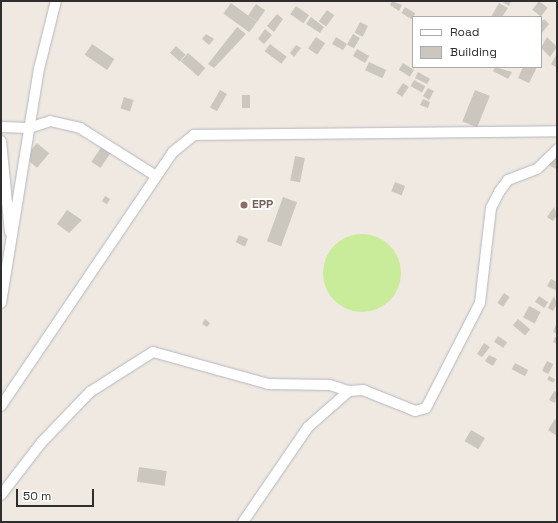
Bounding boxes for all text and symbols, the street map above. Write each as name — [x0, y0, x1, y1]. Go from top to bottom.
legend — [412, 16, 542, 68]
text: Road — [450, 24, 479, 40]
text: Building — [450, 44, 497, 60]
place label: EPP — [252, 198, 273, 212]
marker: EPP — [239, 200, 249, 210]
scale bar — [18, 481, 96, 507]
text: 50 m — [23, 488, 51, 504]

